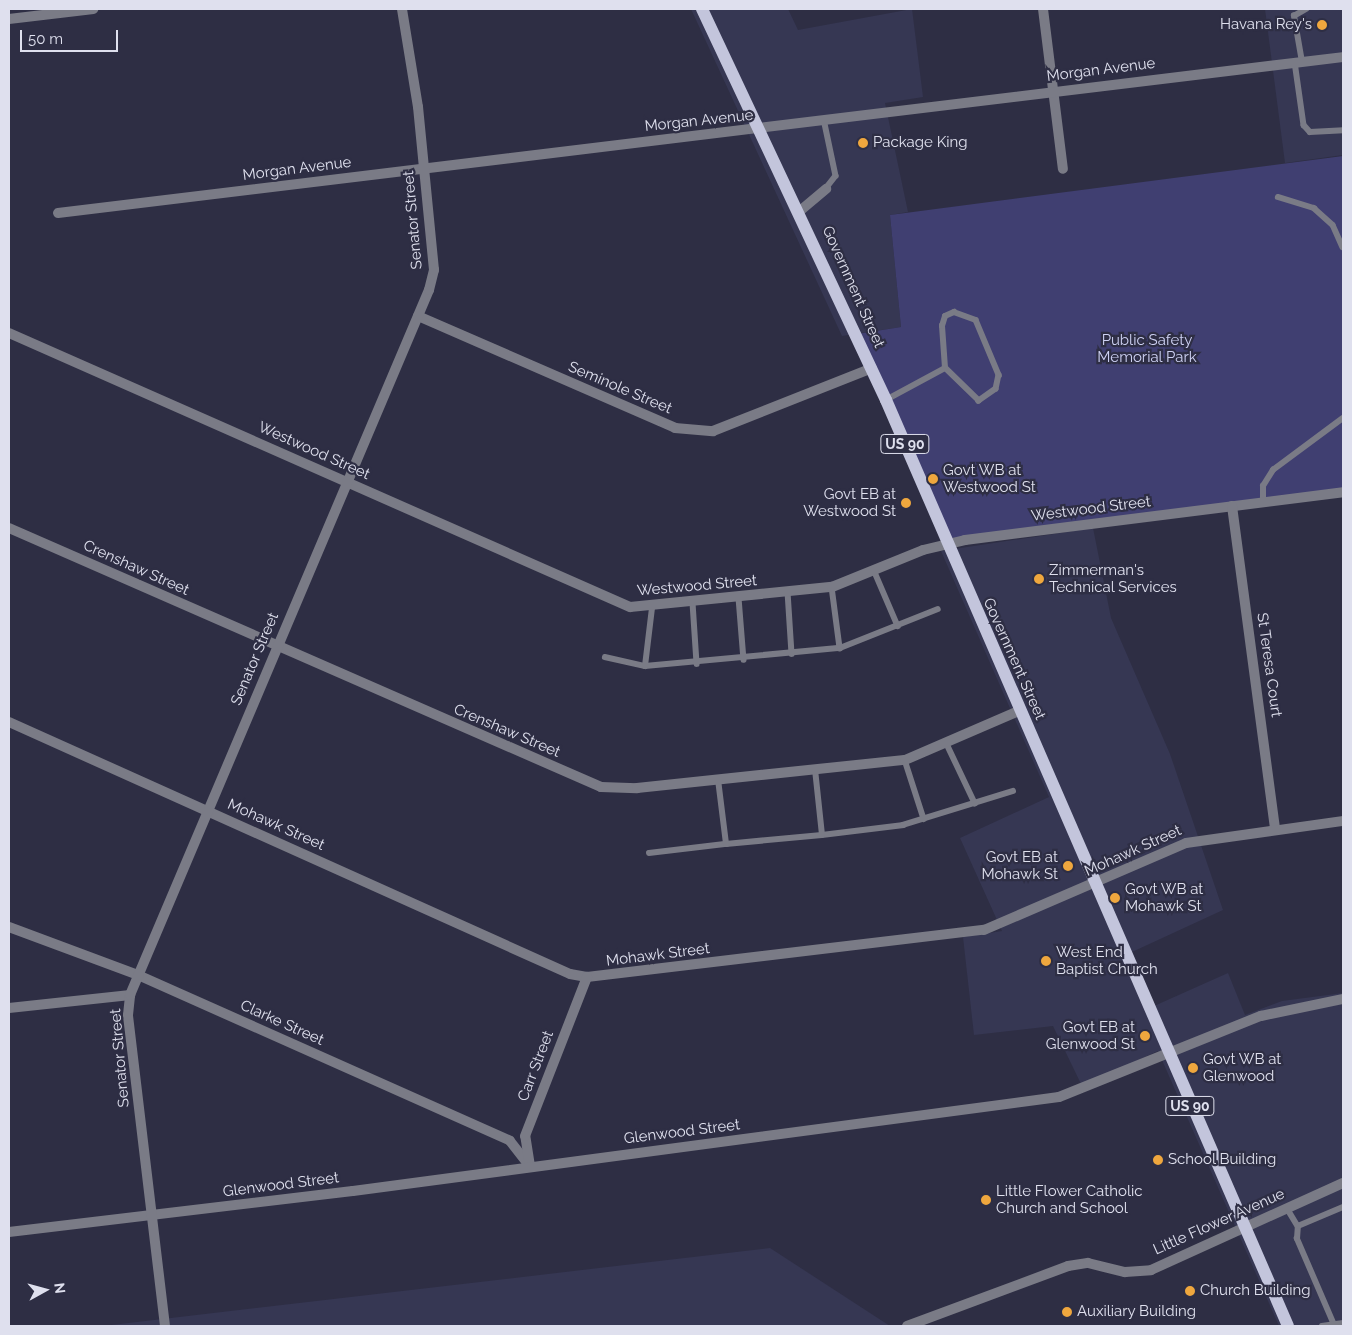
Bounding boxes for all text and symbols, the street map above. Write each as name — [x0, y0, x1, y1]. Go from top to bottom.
place label: Havana Rey's — [1220, 16, 1312, 34]
marker: Havana Rey's — [1316, 19, 1328, 31]
scale bar — [22, 20, 120, 52]
text: 50 m — [28, 30, 63, 48]
street label: Morgan Avenue — [1045, 54, 1157, 86]
street label: Morgan Avenue — [644, 106, 754, 136]
place label: Package King — [873, 134, 968, 152]
marker: Package King — [857, 137, 869, 149]
street label: Morgan Avenue — [241, 153, 353, 185]
street label: Senator Street — [400, 170, 426, 270]
street label: Government Street — [818, 223, 888, 351]
park label: Public Safety Memorial Park — [1097, 331, 1197, 366]
street label: Seminole Street — [565, 358, 675, 418]
street label: Westwood Street — [255, 418, 373, 484]
road number: US 90 — [880, 432, 930, 456]
place label: Govt WB at Westwood St — [943, 461, 1036, 496]
marker: Govt WB at Westwood St — [927, 473, 939, 485]
place label: Govt EB at Westwood St — [803, 485, 896, 520]
street label: Westwood Street — [1030, 493, 1152, 525]
marker: Govt EB at Westwood St — [900, 497, 912, 509]
street label: Crenshaw Street — [80, 537, 192, 599]
place label: Zimmerman's Technical Services — [1049, 561, 1177, 596]
street label: Westwood Street — [636, 572, 758, 600]
marker: Zimmerman's Technical Services — [1033, 573, 1045, 585]
street label: Government Street — [979, 595, 1049, 723]
street label: Senator Street — [227, 610, 283, 708]
street label: St Teresa Court — [1253, 611, 1285, 719]
street label: Crenshaw Street — [451, 700, 563, 762]
street label: Mohawk Street — [225, 796, 327, 854]
street label: Mohawk Street — [1082, 822, 1184, 880]
place label: Govt EB at Mohawk St — [981, 848, 1058, 883]
marker: Govt EB at Mohawk St — [1062, 860, 1074, 872]
place label: Govt WB at Mohawk St — [1125, 880, 1204, 915]
marker: Govt WB at Mohawk St — [1109, 892, 1121, 904]
street label: Mohawk Street — [605, 940, 711, 970]
place label: West End Baptist Church — [1056, 943, 1158, 978]
marker: West End Baptist Church — [1040, 955, 1052, 967]
street label: Clarke Street — [237, 997, 327, 1049]
street label: Senator Street — [107, 1008, 133, 1108]
place label: Govt EB at Glenwood St — [1046, 1018, 1135, 1053]
street label: Carr Street — [514, 1028, 558, 1104]
marker: Govt EB at Glenwood St — [1139, 1030, 1151, 1042]
place label: Govt WB at Glenwood — [1203, 1050, 1282, 1085]
marker: Govt WB at Glenwood — [1187, 1062, 1199, 1074]
road number: US 90 — [1165, 1094, 1215, 1118]
street label: Glenwood Street — [623, 1116, 741, 1148]
place label: School Building — [1168, 1151, 1277, 1169]
marker: School Building — [1152, 1154, 1164, 1166]
street label: Glenwood Street — [222, 1169, 340, 1201]
place label: Little Flower Catholic Church and School — [996, 1182, 1143, 1217]
street label: Little Flower Avenue — [1150, 1185, 1288, 1259]
marker: Little Flower Catholic Church and School — [980, 1194, 992, 1206]
north arrow — [20, 1265, 70, 1315]
text: N — [51, 1282, 68, 1294]
place label: Church Building — [1200, 1282, 1311, 1300]
marker: Church Building — [1184, 1285, 1196, 1297]
place label: Auxiliary Building — [1077, 1303, 1196, 1321]
marker: Auxiliary Building — [1061, 1306, 1073, 1318]

